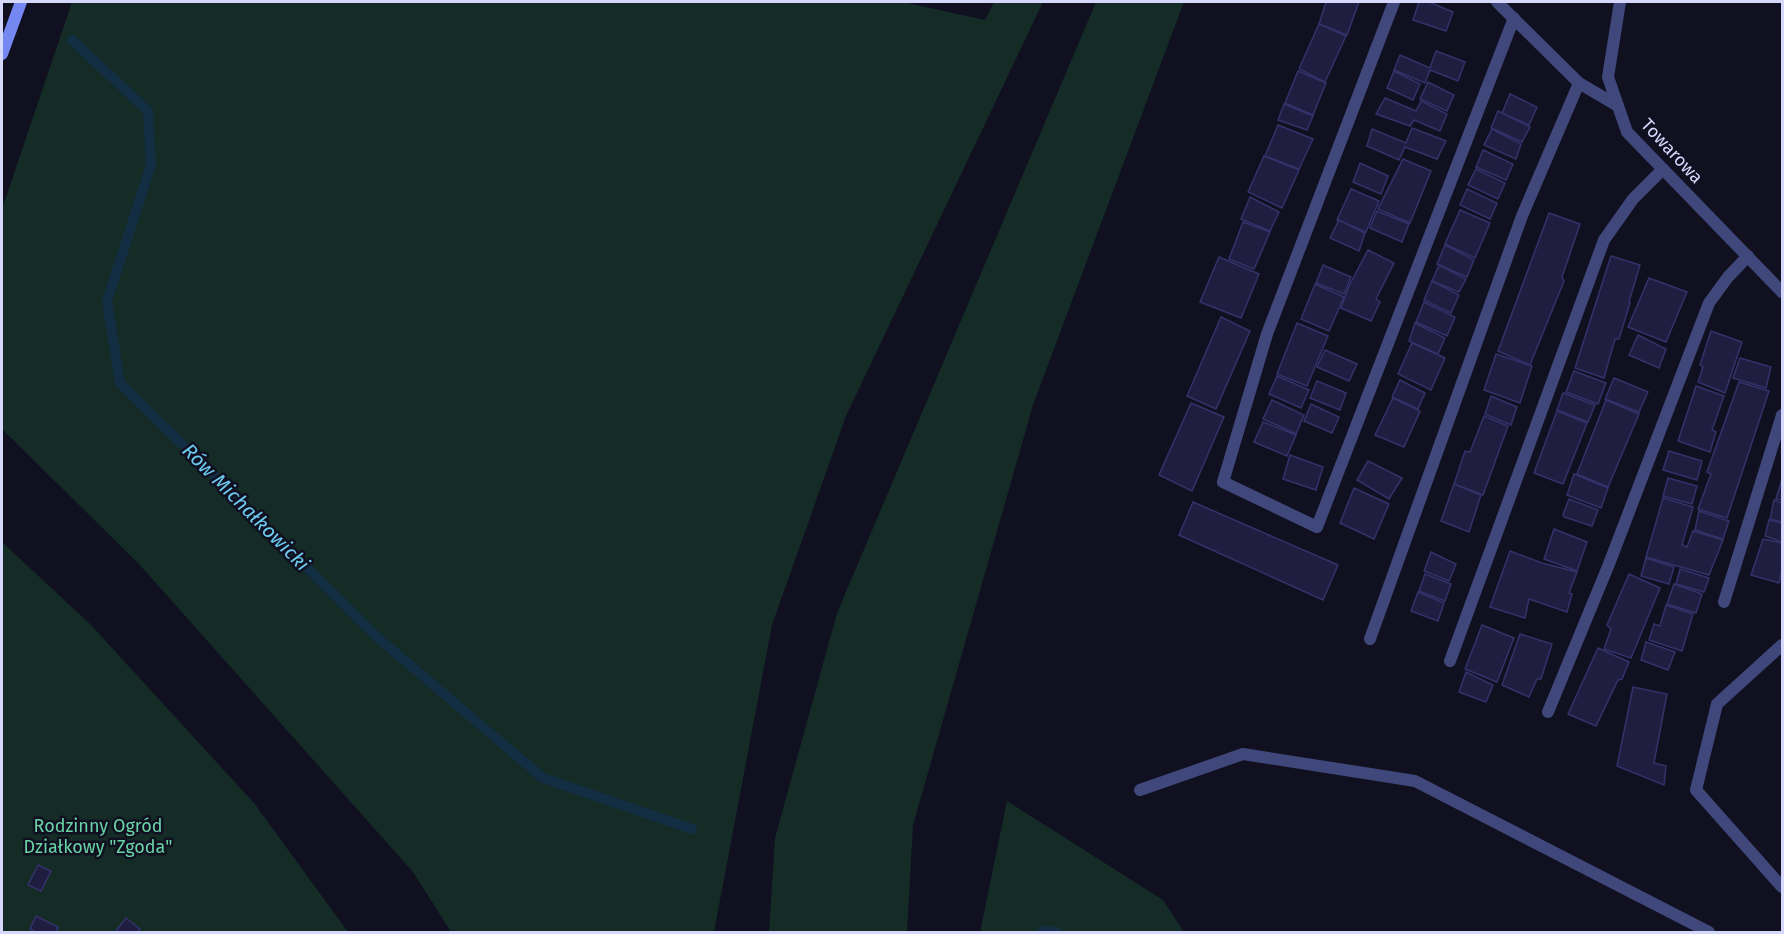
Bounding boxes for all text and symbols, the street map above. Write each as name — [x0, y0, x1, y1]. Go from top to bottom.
street label: Towarowa — [1636, 114, 1708, 188]
water label: Rów Michałkowicki — [177, 438, 315, 576]
park label: Rodzinny Ogród Działkowy "Zgoda" — [24, 815, 172, 858]

